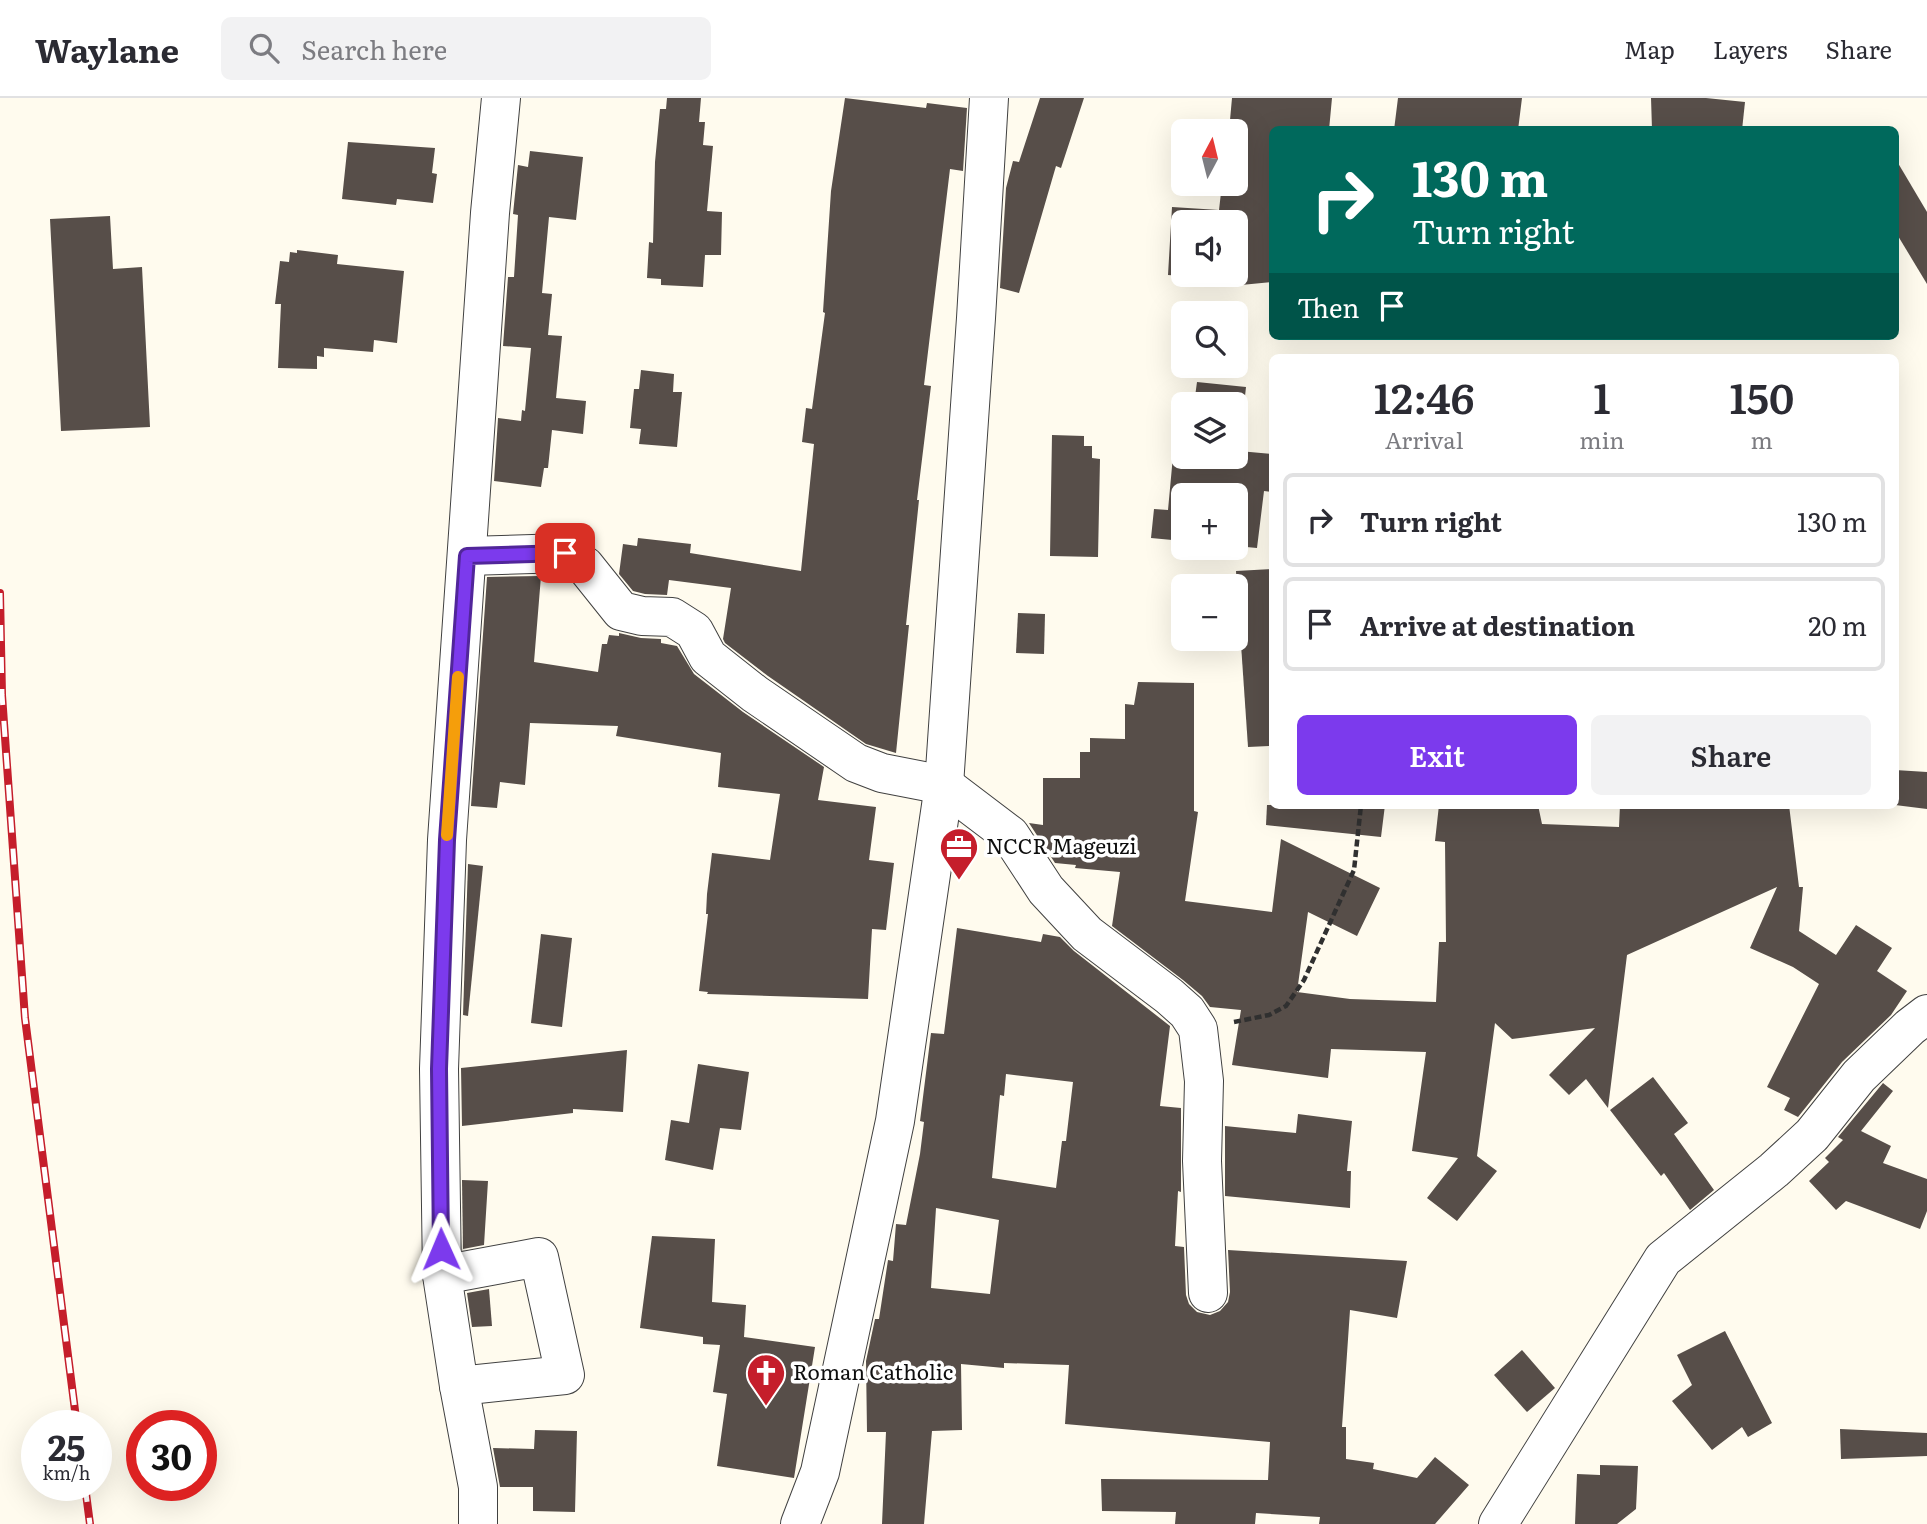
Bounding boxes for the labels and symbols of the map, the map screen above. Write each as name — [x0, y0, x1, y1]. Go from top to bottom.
north arrow — [1171, 119, 1248, 196]
pin — [535, 523, 595, 583]
office icon: NCCR Mageuzi — [938, 826, 980, 881]
place label: NCCR Mageuzi — [986, 829, 1136, 860]
position arrow — [404, 1212, 478, 1286]
church icon: Roman Catholic — [745, 1352, 787, 1407]
place label: Roman Catholic — [793, 1355, 953, 1386]
speed limit sign: 30 — [126, 1410, 217, 1501]

